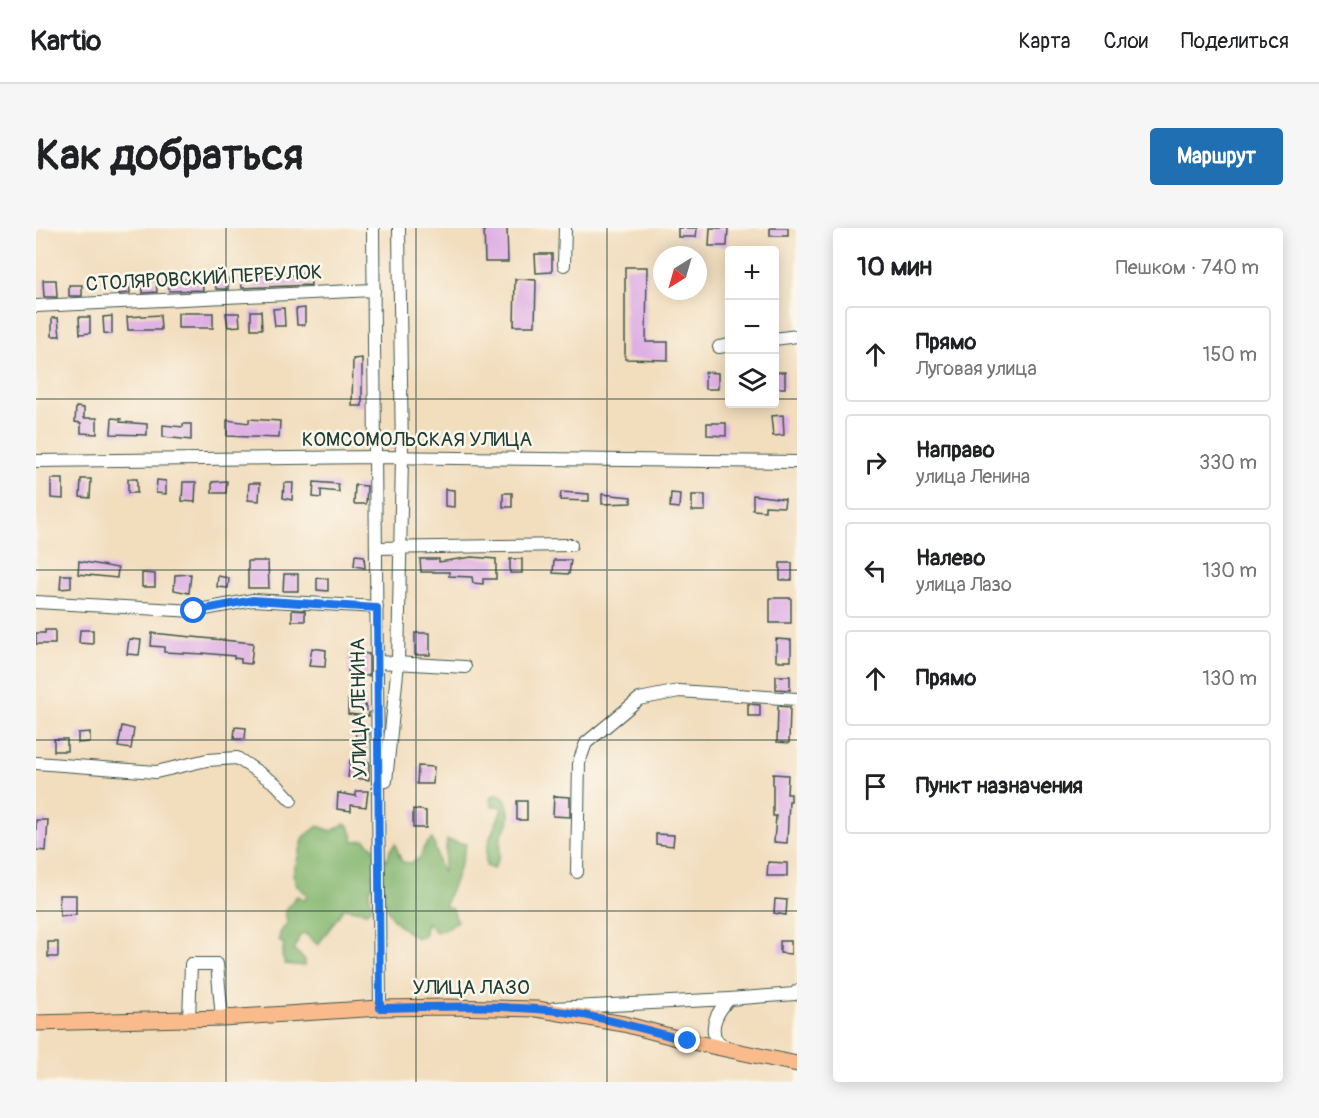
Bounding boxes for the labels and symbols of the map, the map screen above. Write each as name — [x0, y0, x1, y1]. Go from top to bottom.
north arrow — [653, 246, 707, 300]
street label: СТОЛЯРОВСКИЙ ПЕРЕУЛОК — [85, 259, 323, 297]
street label: КОМСОМОЛЬСКАЯ УЛИЦА — [302, 427, 532, 452]
route start — [180, 597, 206, 623]
street label: УЛИЦА ЛЕНИНА — [345, 638, 373, 778]
street label: УЛИЦА ЛАЗО — [412, 975, 530, 1000]
route end — [674, 1027, 700, 1053]

